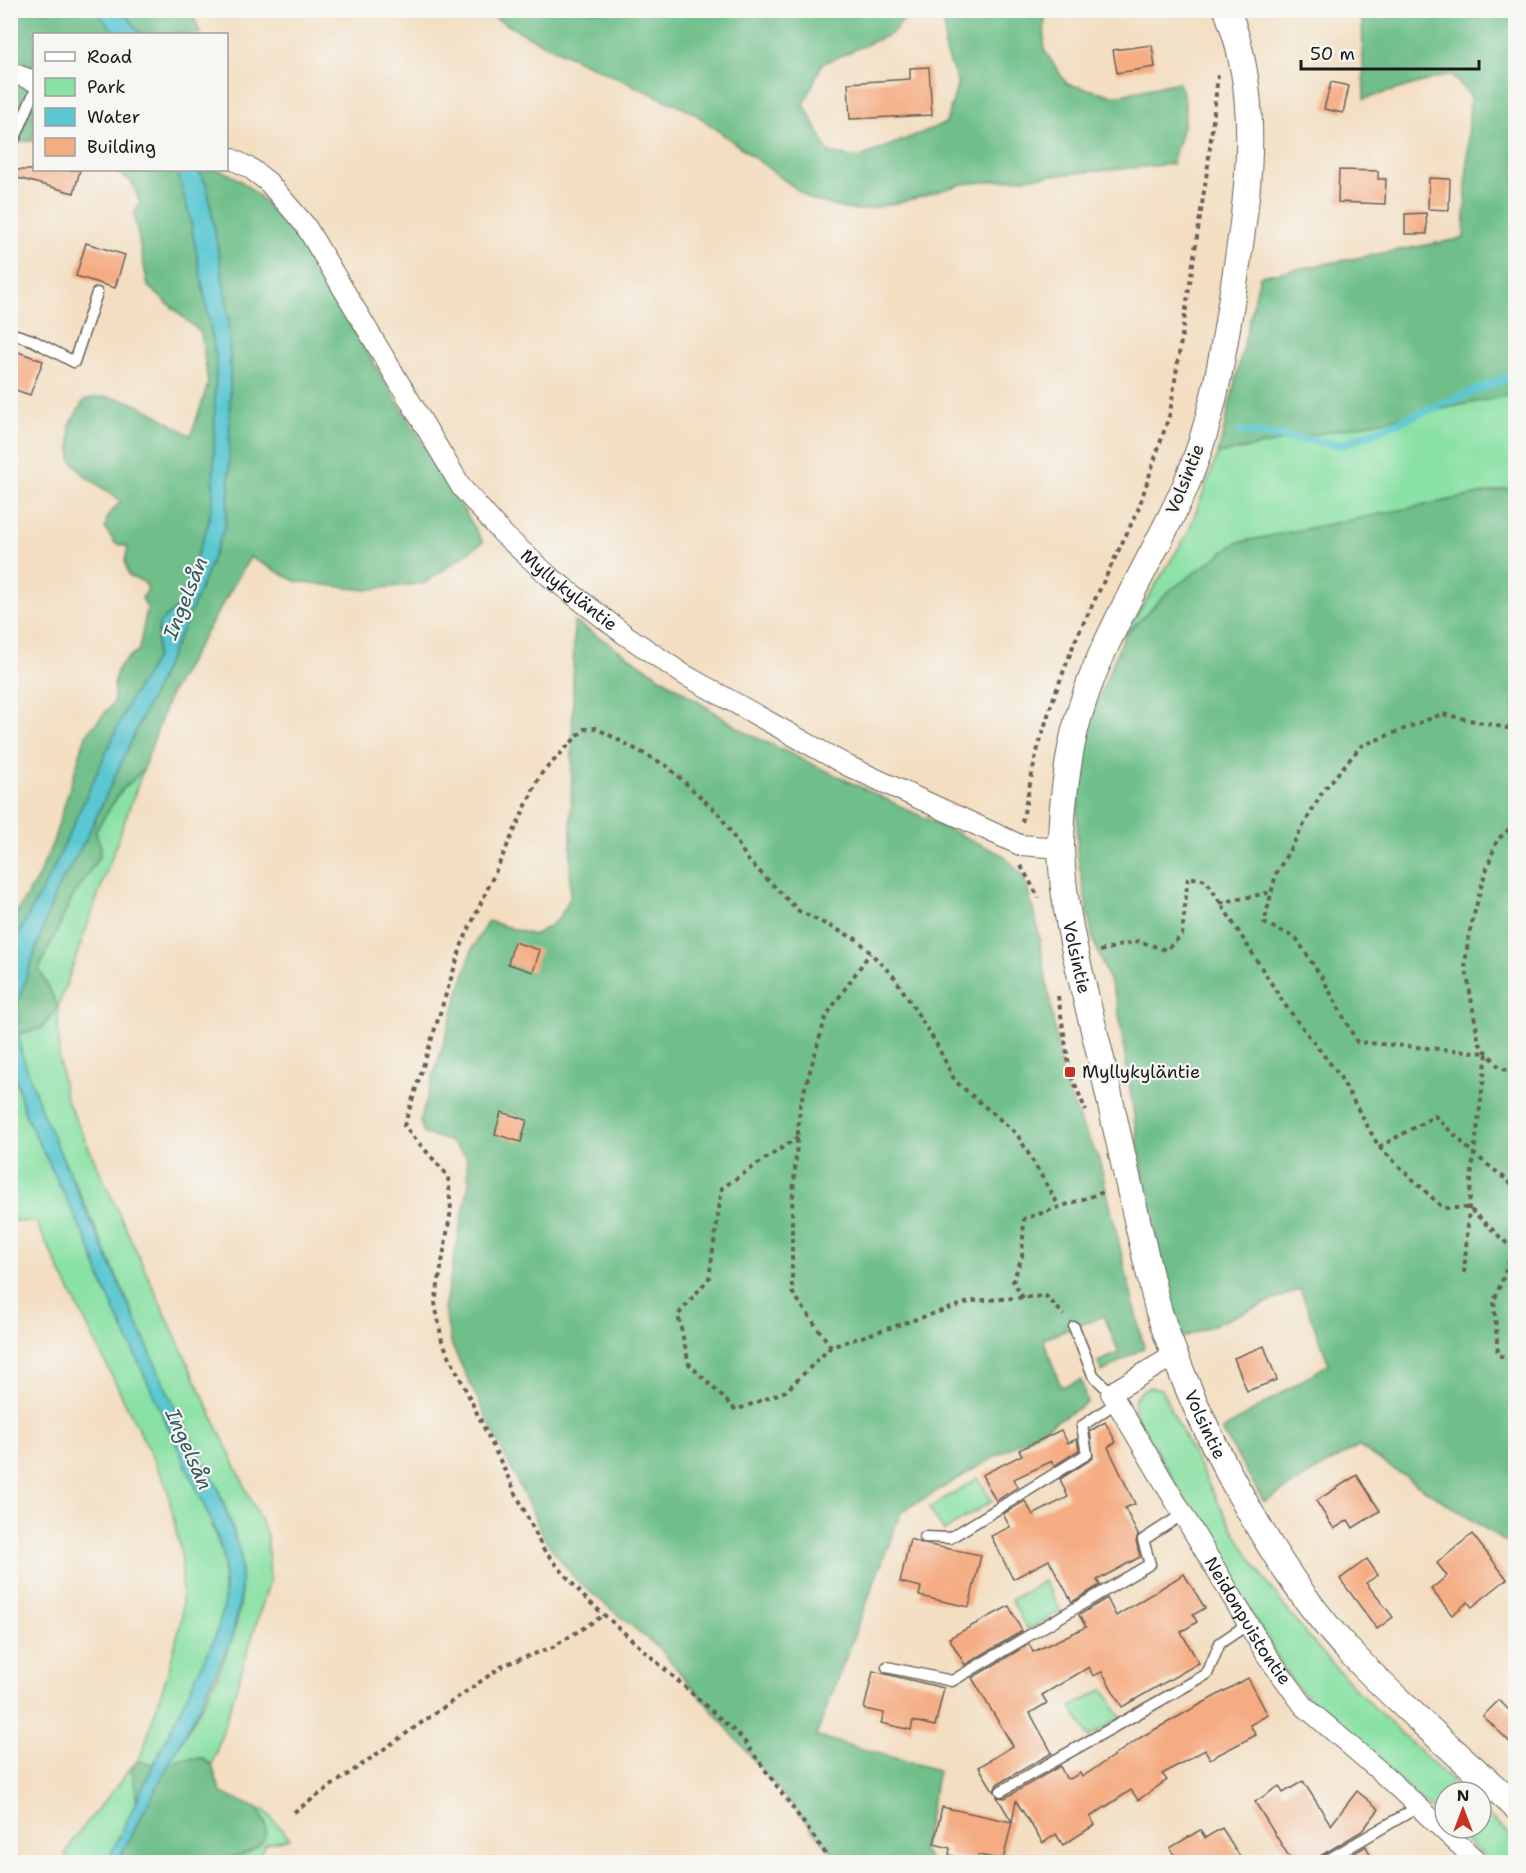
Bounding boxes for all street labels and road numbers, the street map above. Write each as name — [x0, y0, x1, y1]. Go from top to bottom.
street label: Volsintie — [1160, 440, 1210, 518]
street label: Myllykyläntie — [515, 544, 622, 637]
street label: Volsintie — [1057, 919, 1096, 996]
street label: Volsintie — [1179, 1386, 1232, 1463]
street label: Neidonpuistontie — [1199, 1552, 1297, 1690]

